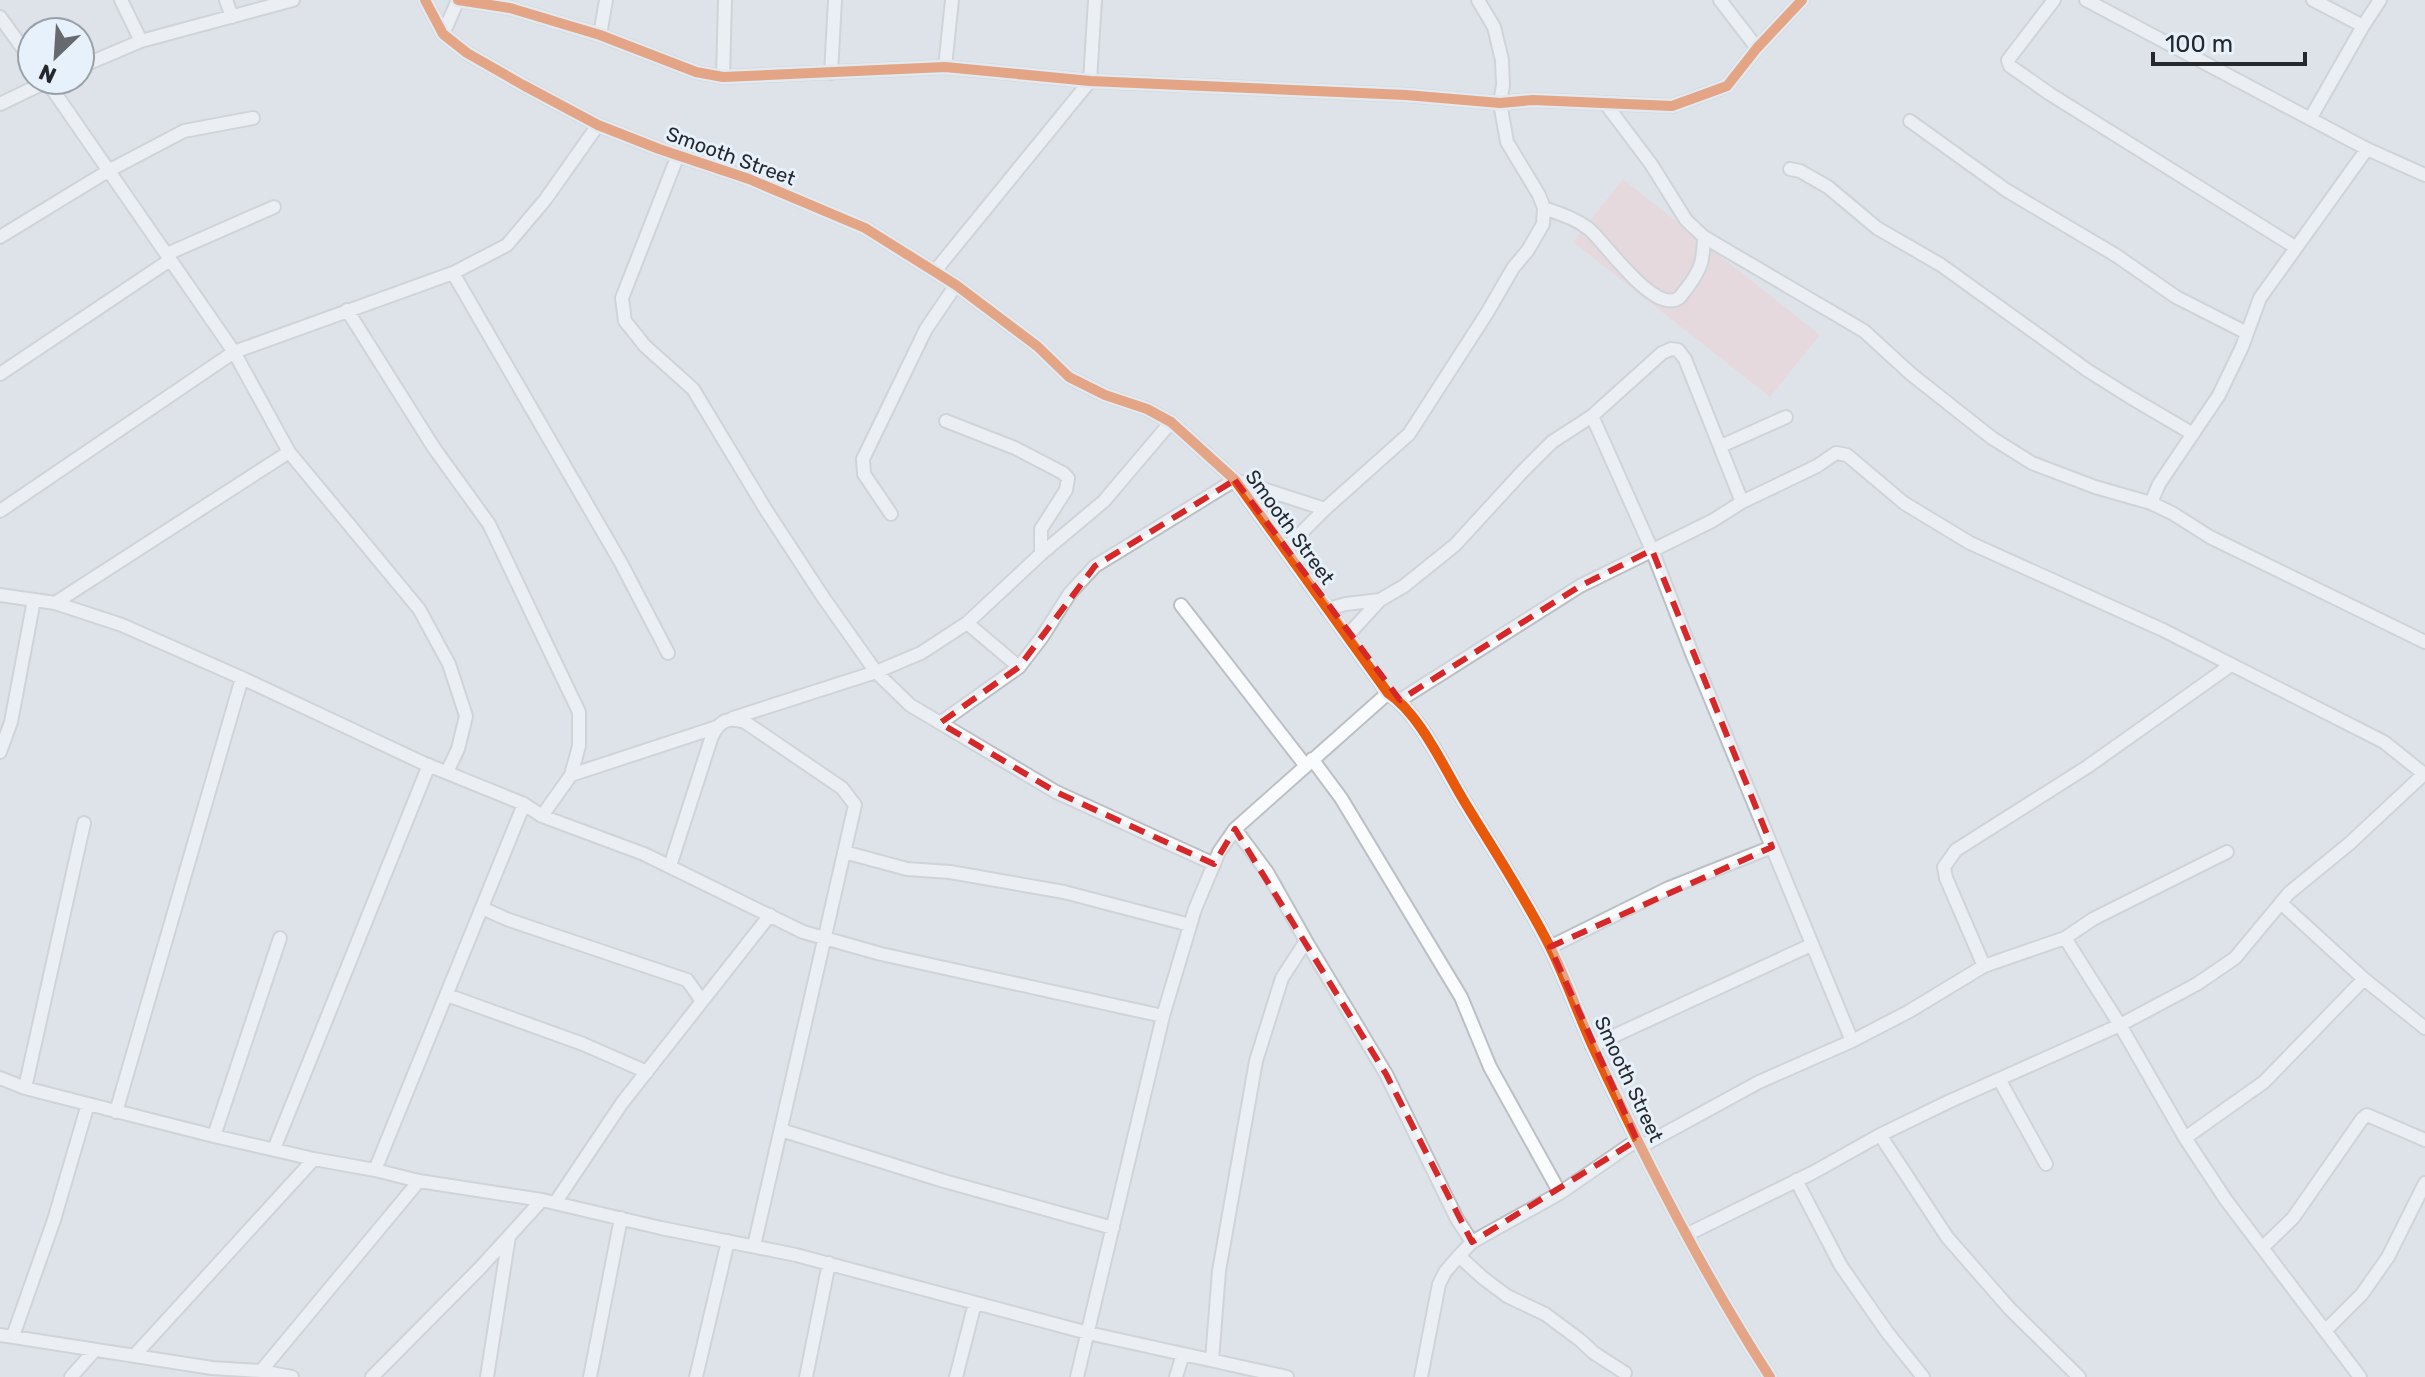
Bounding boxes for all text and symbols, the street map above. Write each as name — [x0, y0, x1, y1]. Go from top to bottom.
north arrow — [16, 16, 96, 96]
scale bar — [2153, 16, 2305, 66]
text: 100 m — [2165, 30, 2233, 58]
text: N — [35, 58, 61, 89]
street label: Smooth Street — [663, 121, 799, 191]
street label: Smooth Street — [1240, 465, 1340, 589]
street label: Smooth Street — [1589, 1012, 1669, 1146]

